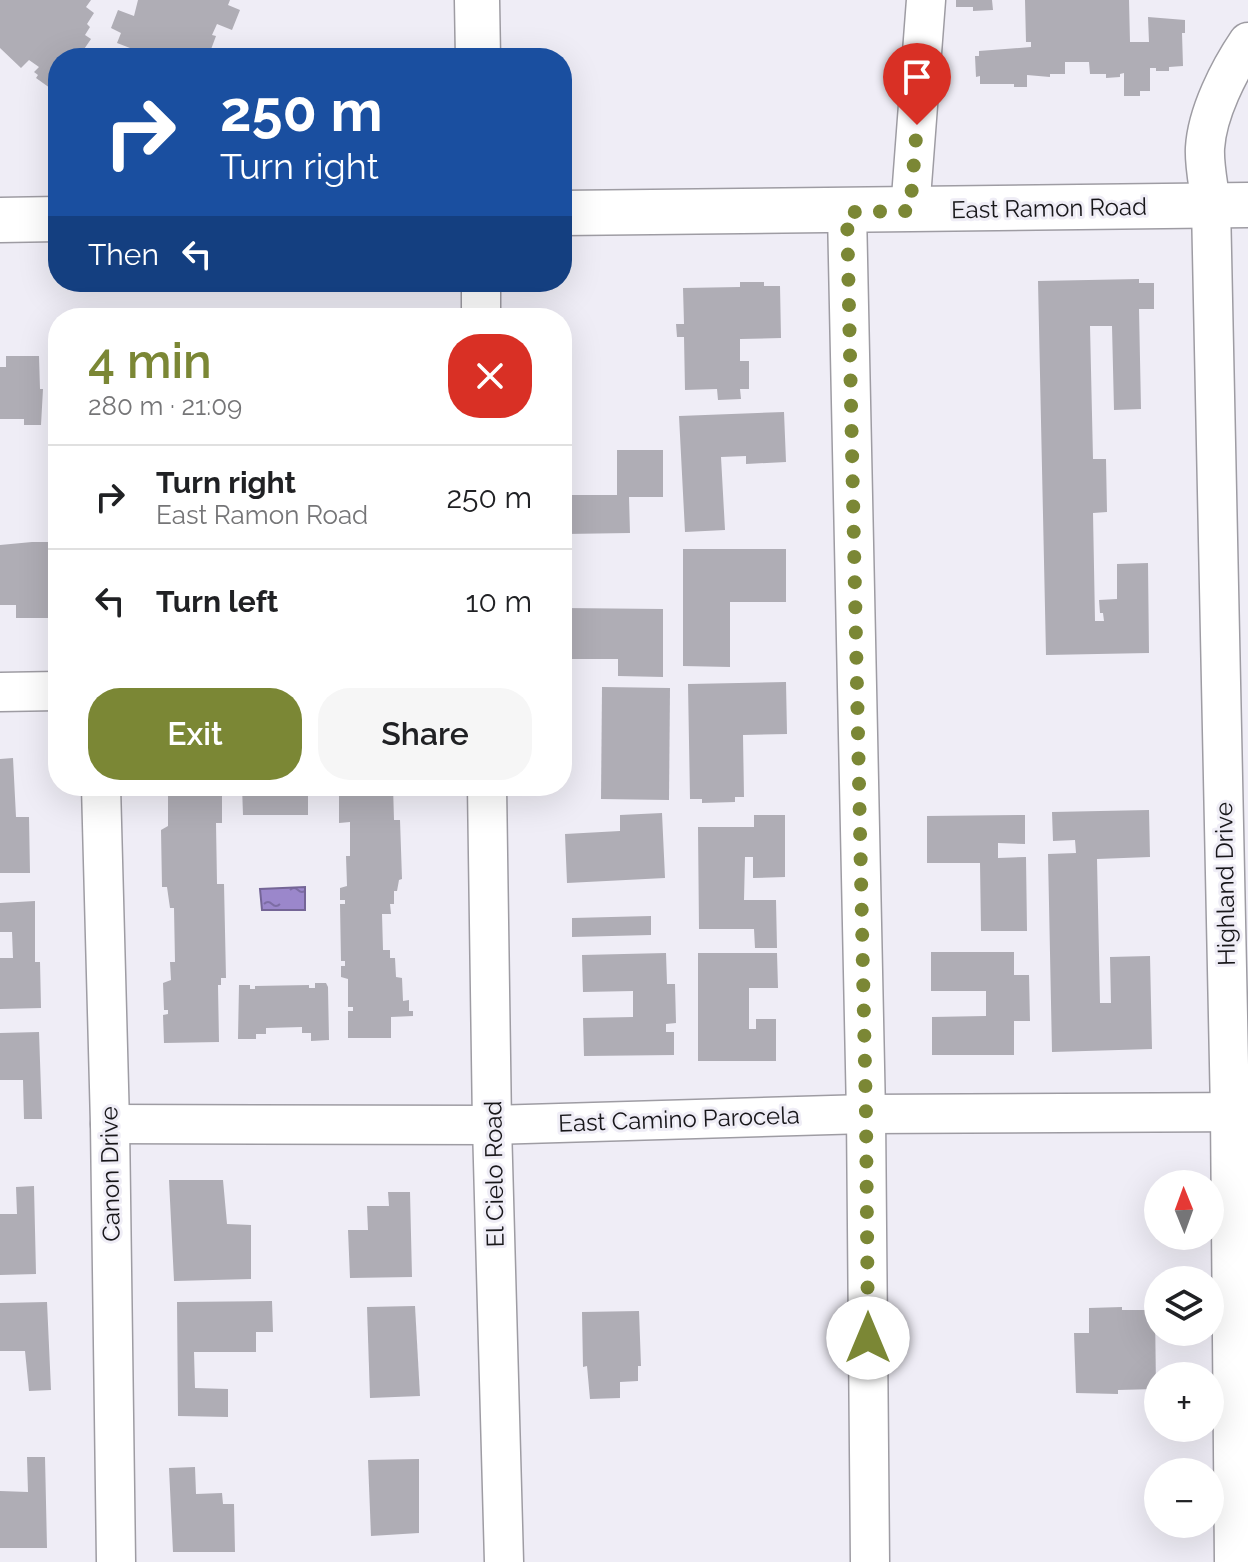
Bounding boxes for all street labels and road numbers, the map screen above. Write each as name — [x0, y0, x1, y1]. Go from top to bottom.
street label: East Ramon Road — [951, 192, 1147, 224]
street label: Highland Drive — [1209, 802, 1241, 966]
street label: El Cielo Road — [478, 1100, 510, 1248]
street label: East Camino Parocela — [558, 1100, 800, 1138]
street label: Canon Drive — [94, 1106, 126, 1242]

